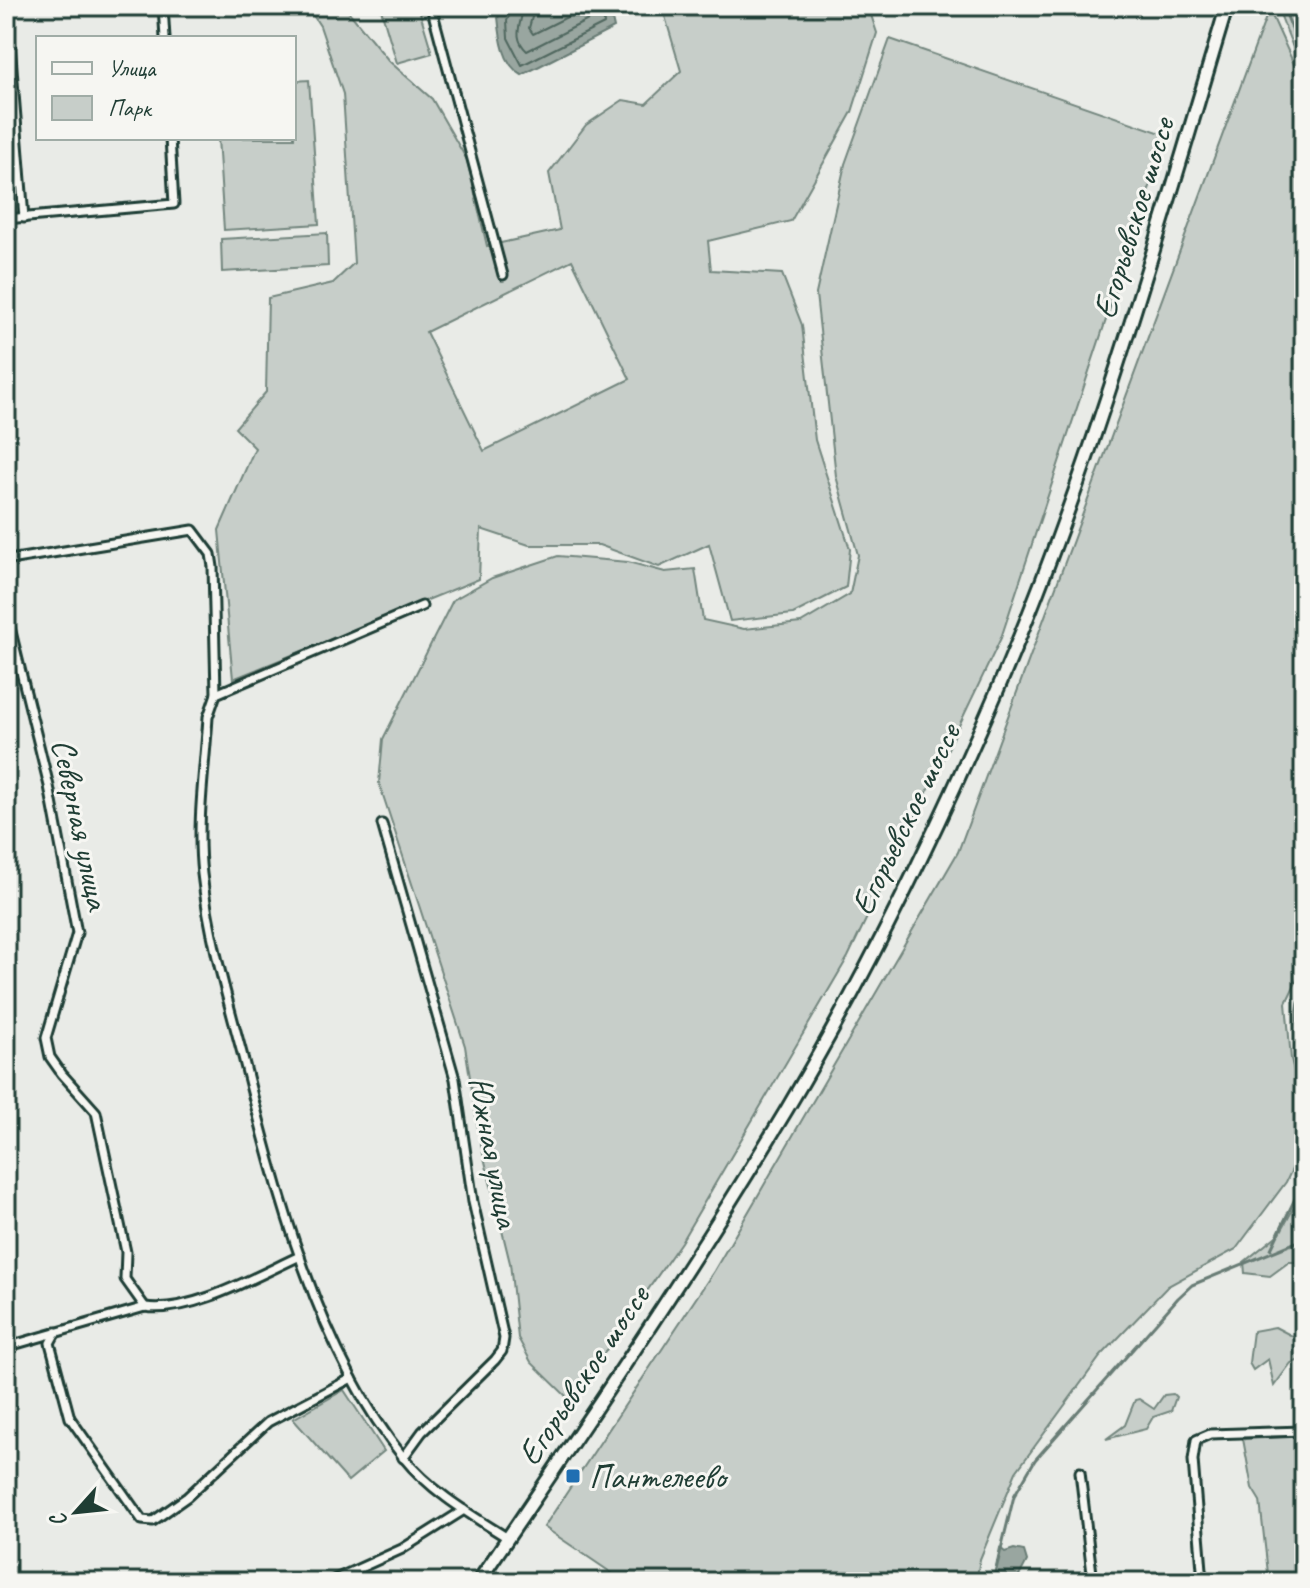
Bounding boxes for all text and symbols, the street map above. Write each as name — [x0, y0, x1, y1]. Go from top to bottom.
legend — [36, 36, 296, 140]
text: Улица — [108, 53, 157, 83]
text: Парк — [108, 93, 153, 123]
street label: Егорьевское шоссе — [1082, 111, 1184, 323]
street label: Егорьевское шоссе — [840, 715, 971, 922]
street label: Северная улица — [42, 735, 121, 916]
street label: Южная улица — [458, 1073, 530, 1233]
street label: Егорьевское шоссе — [507, 1275, 660, 1473]
place label: Пантелеево — [589, 1455, 730, 1498]
marker: Пантелеево — [564, 1467, 582, 1485]
north arrow — [36, 1472, 116, 1552]
text: С — [43, 1507, 74, 1532]

